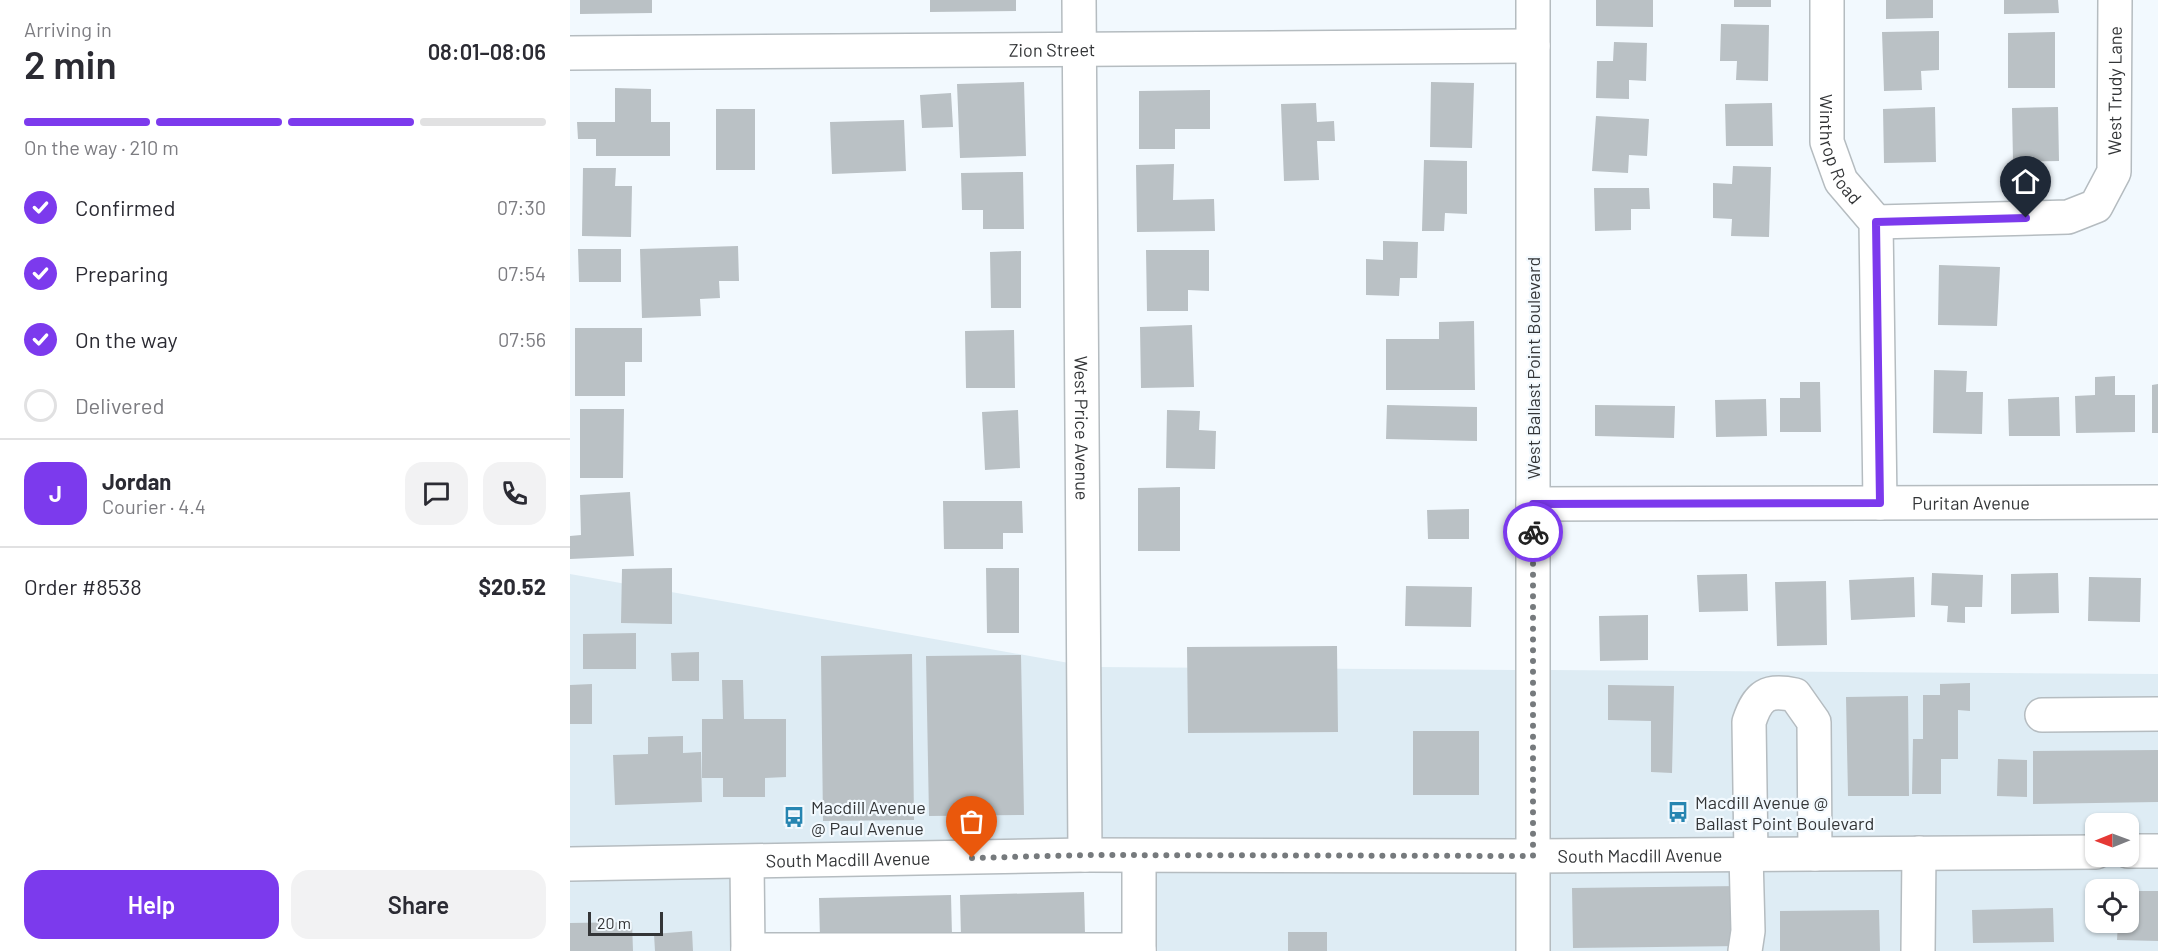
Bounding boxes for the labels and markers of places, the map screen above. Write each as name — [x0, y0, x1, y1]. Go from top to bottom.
pin — [2000, 156, 2051, 218]
place label: Macdill Avenue @ Ballast Point Boulevard — [1695, 791, 1874, 834]
place label: Macdill Avenue @ Paul Avenue — [811, 796, 926, 839]
pin — [946, 796, 997, 858]
bus stop icon: Macdill Avenue @ Ballast Point Boulevard — [1666, 800, 1690, 824]
bus stop icon: Macdill Avenue @ Paul Avenue — [782, 805, 806, 829]

